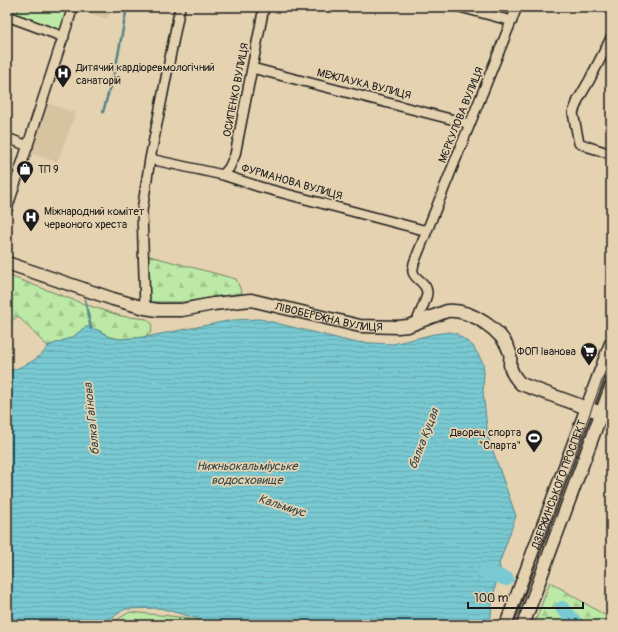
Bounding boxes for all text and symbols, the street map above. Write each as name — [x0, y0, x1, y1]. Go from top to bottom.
street label: ОСИПЕНКО ВУЛИЦЯ — [221, 42, 251, 138]
place label: Дитячий кардіоревмологічний санаторій — [75, 61, 215, 87]
hospital icon: Дитячий кардіоревмологічний санаторій — [53, 63, 73, 88]
street label: МЄРКУЛОВА ВУЛИЦЯ — [436, 65, 486, 165]
street label: МЕЖЛАУКА ВУЛИЦЯ — [316, 66, 412, 102]
shop icon: ТП 9 — [15, 159, 35, 184]
street label: ФУРМАНОВА ВУЛИЦЯ — [240, 161, 344, 203]
place label: ТП 9 — [38, 163, 59, 176]
place label: Міжнародний комітет червоного хреста — [44, 205, 145, 231]
hospital icon: Міжнародний комітет червоного хреста — [21, 207, 41, 232]
street label: ЛІВОБЕРЕЖНА ВУЛИЦЯ — [273, 299, 383, 333]
supermarket icon: ФОП Іванова — [579, 341, 599, 366]
place label: ФОП Іванова — [517, 345, 576, 358]
water label: балка Гаїнова — [81, 381, 103, 456]
water label: балка Куцая — [406, 405, 443, 472]
street label: ДЗЕРЖИНСЬКОГО ПРОСПЕКТ — [528, 418, 588, 552]
place label: Дворец спорта "Спарта" — [449, 426, 521, 452]
sports icon: Дворец спорта "Спарта" — [524, 428, 544, 453]
water label: Нижньокальміуське водосховище — [196, 459, 299, 488]
water label: Кальмиус — [256, 491, 308, 521]
scale bar — [468, 584, 583, 610]
text: 100 m — [474, 591, 509, 606]

